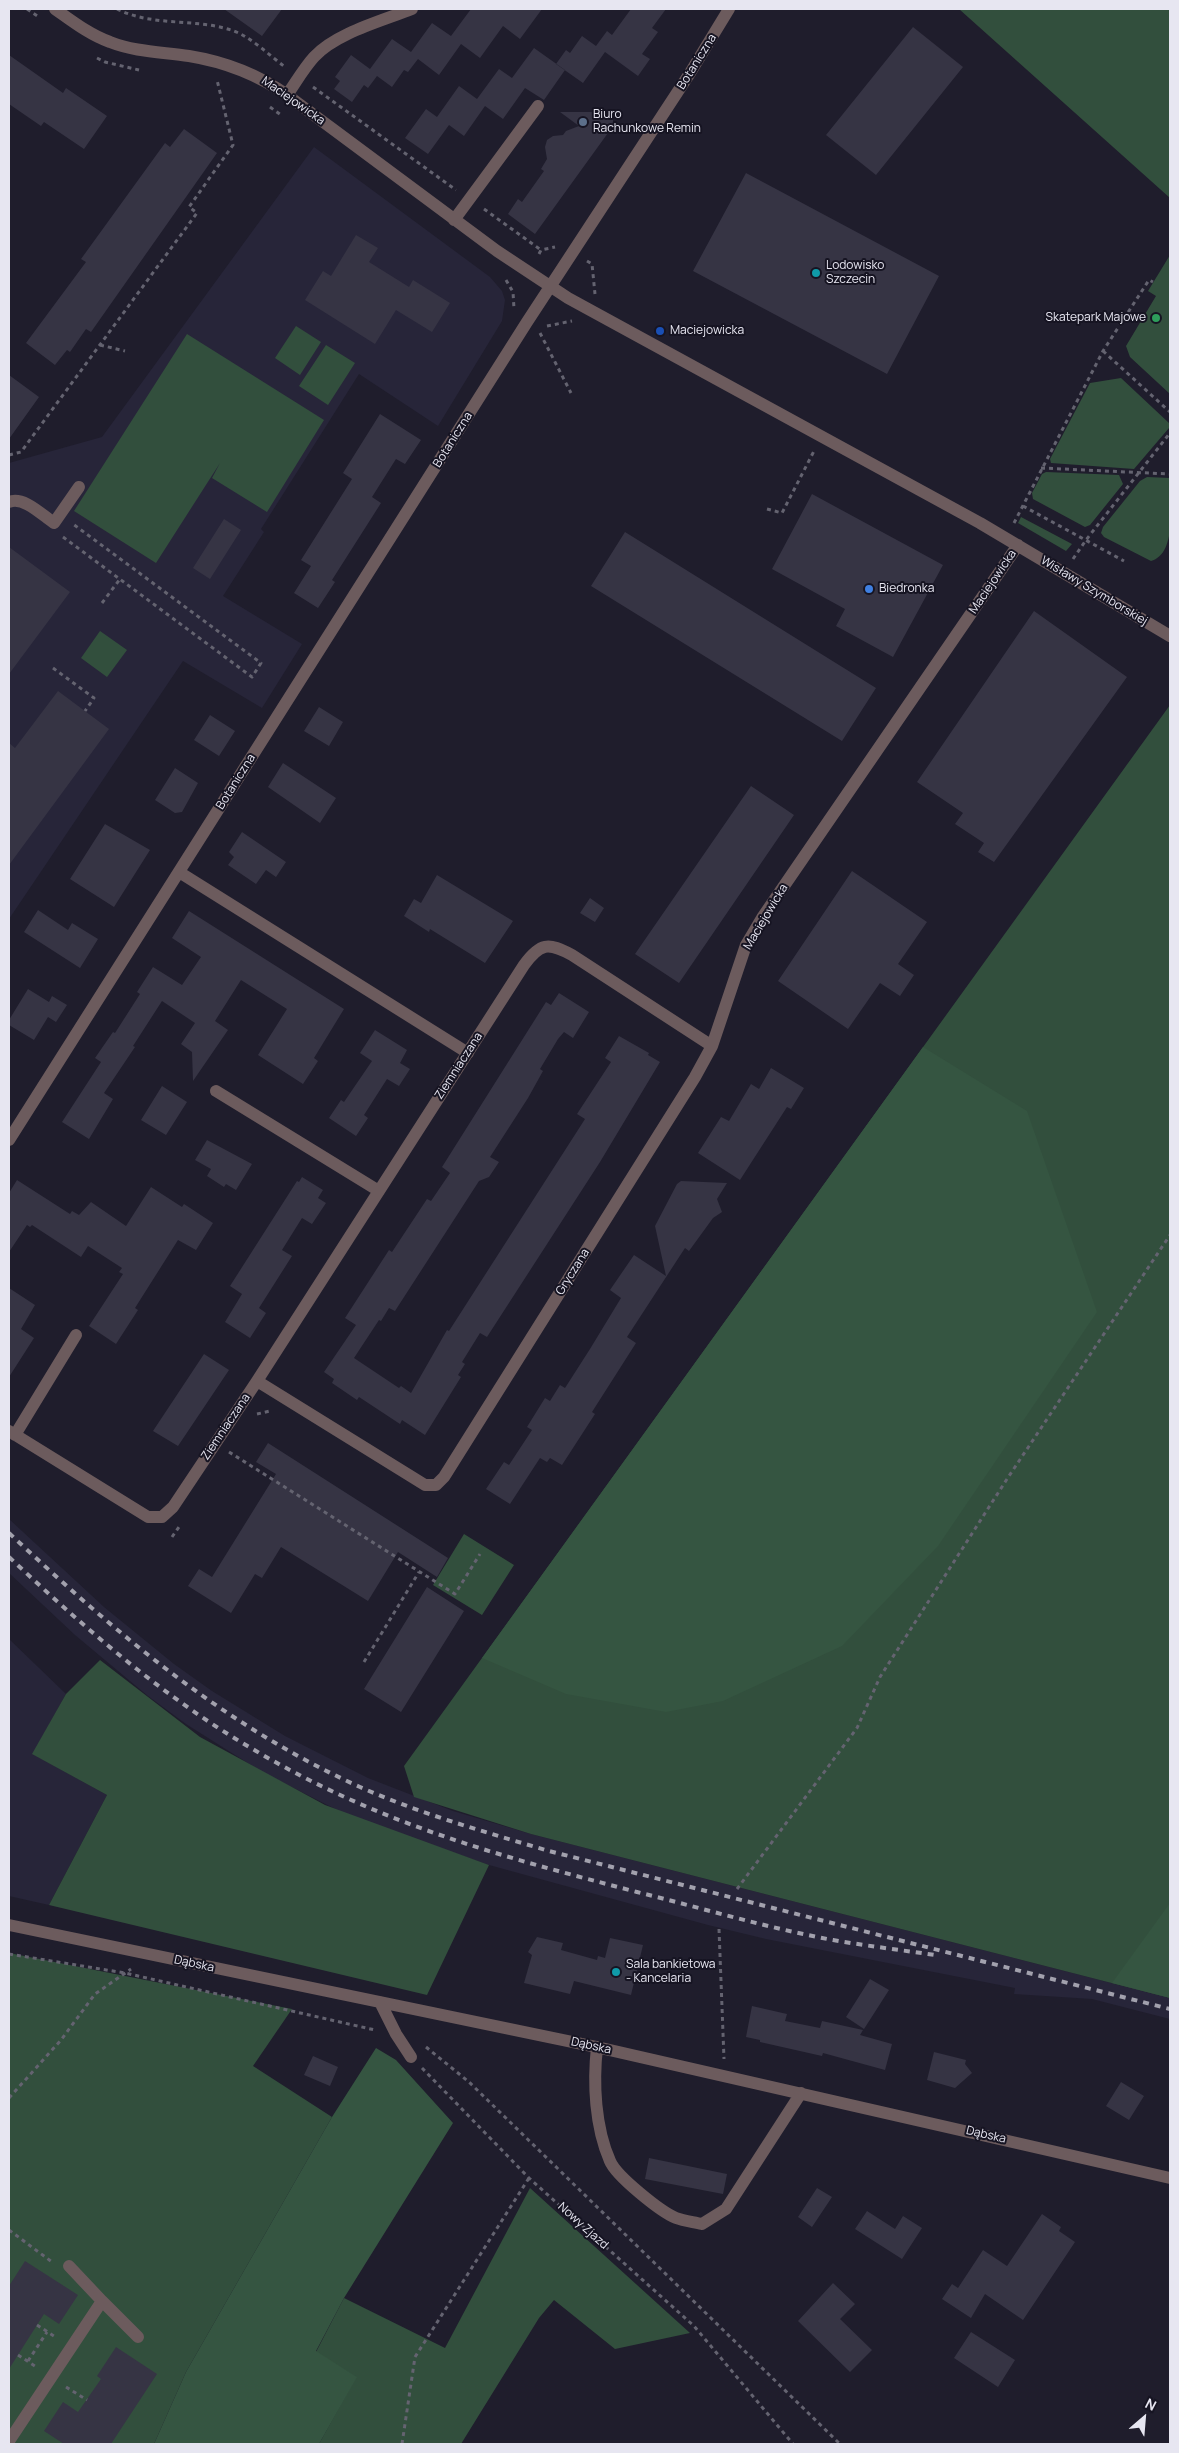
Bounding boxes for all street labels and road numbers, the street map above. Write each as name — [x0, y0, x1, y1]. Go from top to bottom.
street label: Botaniczna — [674, 32, 720, 92]
street label: Maciejowicka — [258, 74, 328, 128]
street label: Botaniczna — [430, 410, 476, 470]
street label: Maciejowicka — [966, 547, 1020, 617]
street label: Wisławy Szymborskiej — [1038, 553, 1150, 629]
street label: Botaniczna — [213, 752, 259, 812]
street label: Maciejowicka — [741, 882, 791, 952]
street label: Ziemniaczana — [432, 1030, 486, 1102]
street label: Gryczana — [553, 1246, 593, 1298]
street label: Ziemniaczana — [199, 1391, 253, 1463]
street label: Dąbska — [173, 1953, 215, 1975]
street label: Dąbska — [570, 2035, 612, 2057]
street label: Dąbska — [965, 2123, 1007, 2147]
street label: Nowy Zjazd — [555, 2200, 611, 2252]

